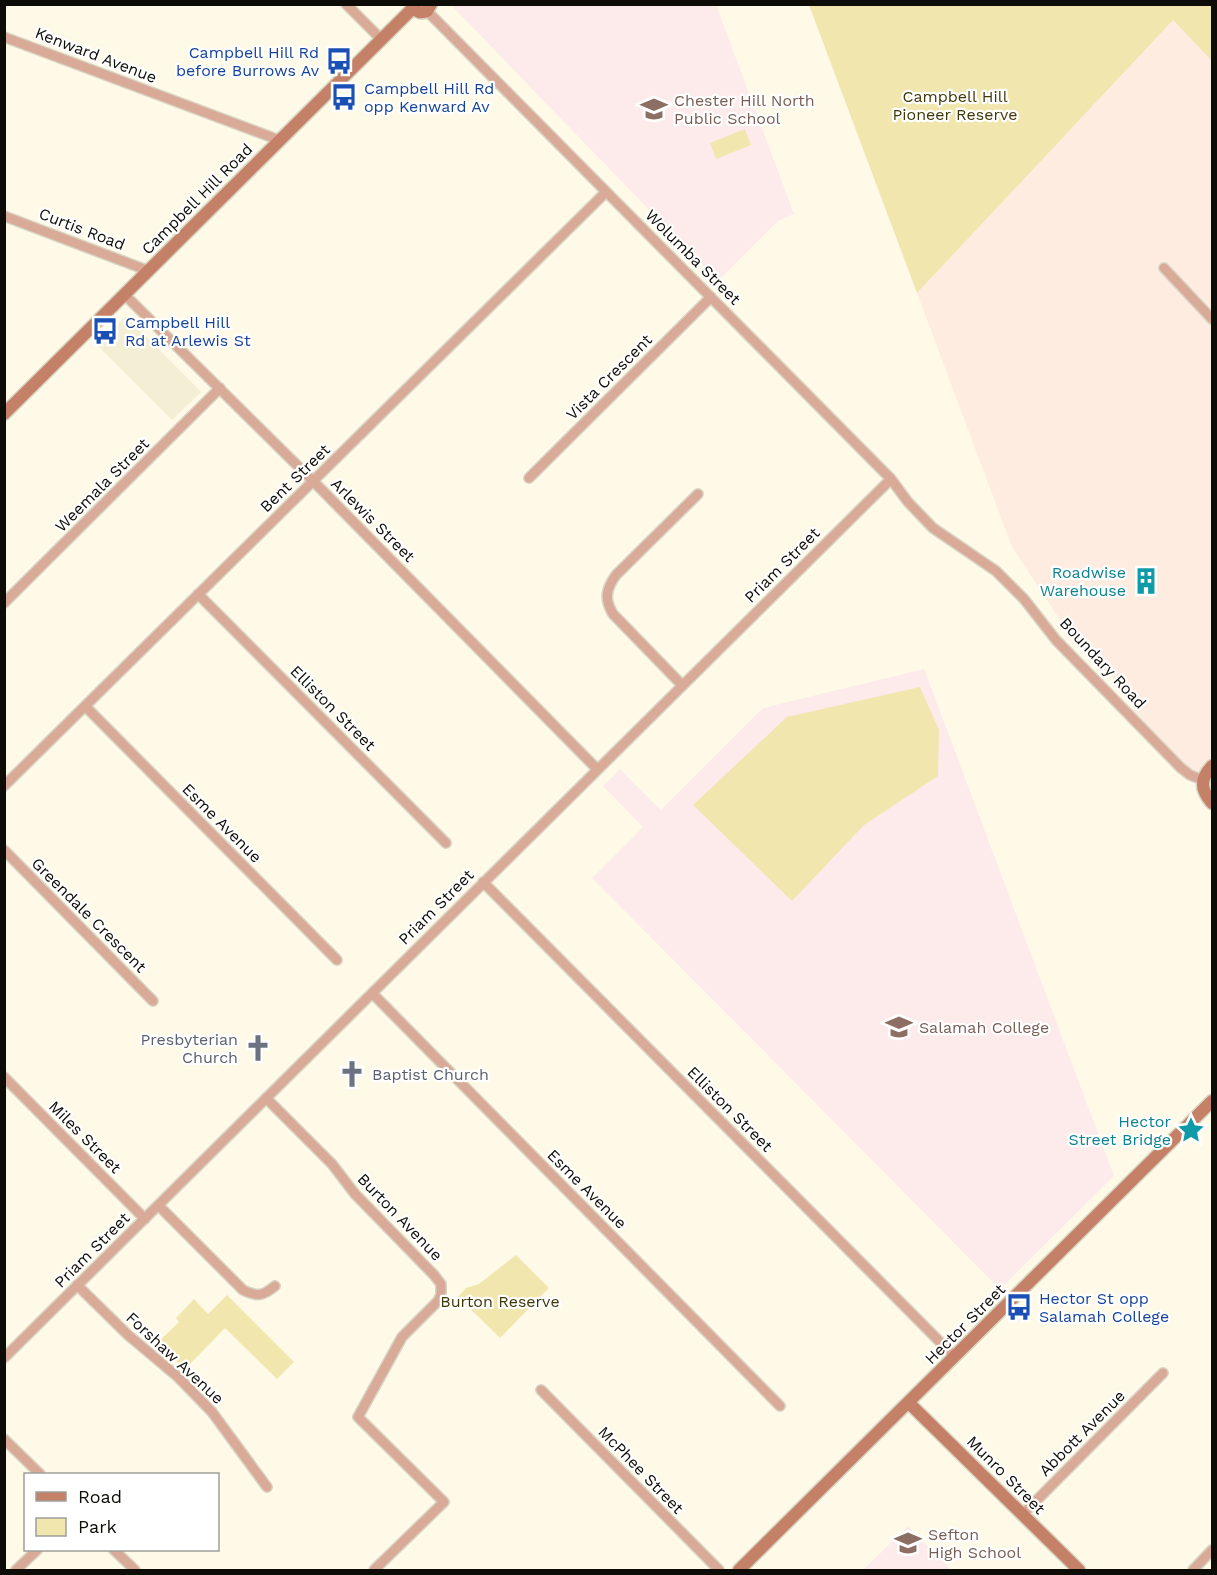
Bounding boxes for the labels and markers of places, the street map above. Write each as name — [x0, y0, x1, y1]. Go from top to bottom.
place label: Campbell Hill Rd before Burrows Av — [176, 43, 320, 80]
bus stop icon: Campbell Hill Rd before Burrows Av — [324, 46, 354, 76]
place label: Campbell Hill Rd opp Kenward Av — [364, 79, 494, 116]
bus stop icon: Campbell Hill Rd opp Kenward Av — [329, 82, 359, 112]
place label: Chester Hill North Public School — [674, 91, 815, 128]
school or university icon: Chester Hill North Public School — [639, 94, 669, 124]
place label: Campbell Hill Rd at Arlewis St — [125, 313, 251, 350]
bus stop icon: Campbell Hill Rd at Arlewis St — [90, 316, 120, 346]
place label: Roadwise Warehouse — [1040, 563, 1126, 600]
building icon: Roadwise Warehouse — [1131, 566, 1161, 596]
school or university icon: Salamah College — [884, 1012, 914, 1042]
place label: Salamah College — [919, 1018, 1049, 1037]
place label: Presbyterian Church — [141, 1030, 238, 1067]
church icon: Presbyterian Church — [243, 1033, 273, 1063]
church icon: Baptist Church — [337, 1059, 367, 1089]
place label: Baptist Church — [372, 1065, 489, 1084]
place label: Hector Street Bridge — [1068, 1112, 1171, 1149]
place icon: Hector Street Bridge — [1176, 1115, 1206, 1145]
place label: Hector St opp Salamah College — [1039, 1289, 1169, 1326]
bus stop icon: Hector St opp Salamah College — [1004, 1292, 1034, 1322]
place label: Sefton High School — [928, 1525, 1021, 1562]
school or university icon: Sefton High School — [893, 1528, 923, 1558]

